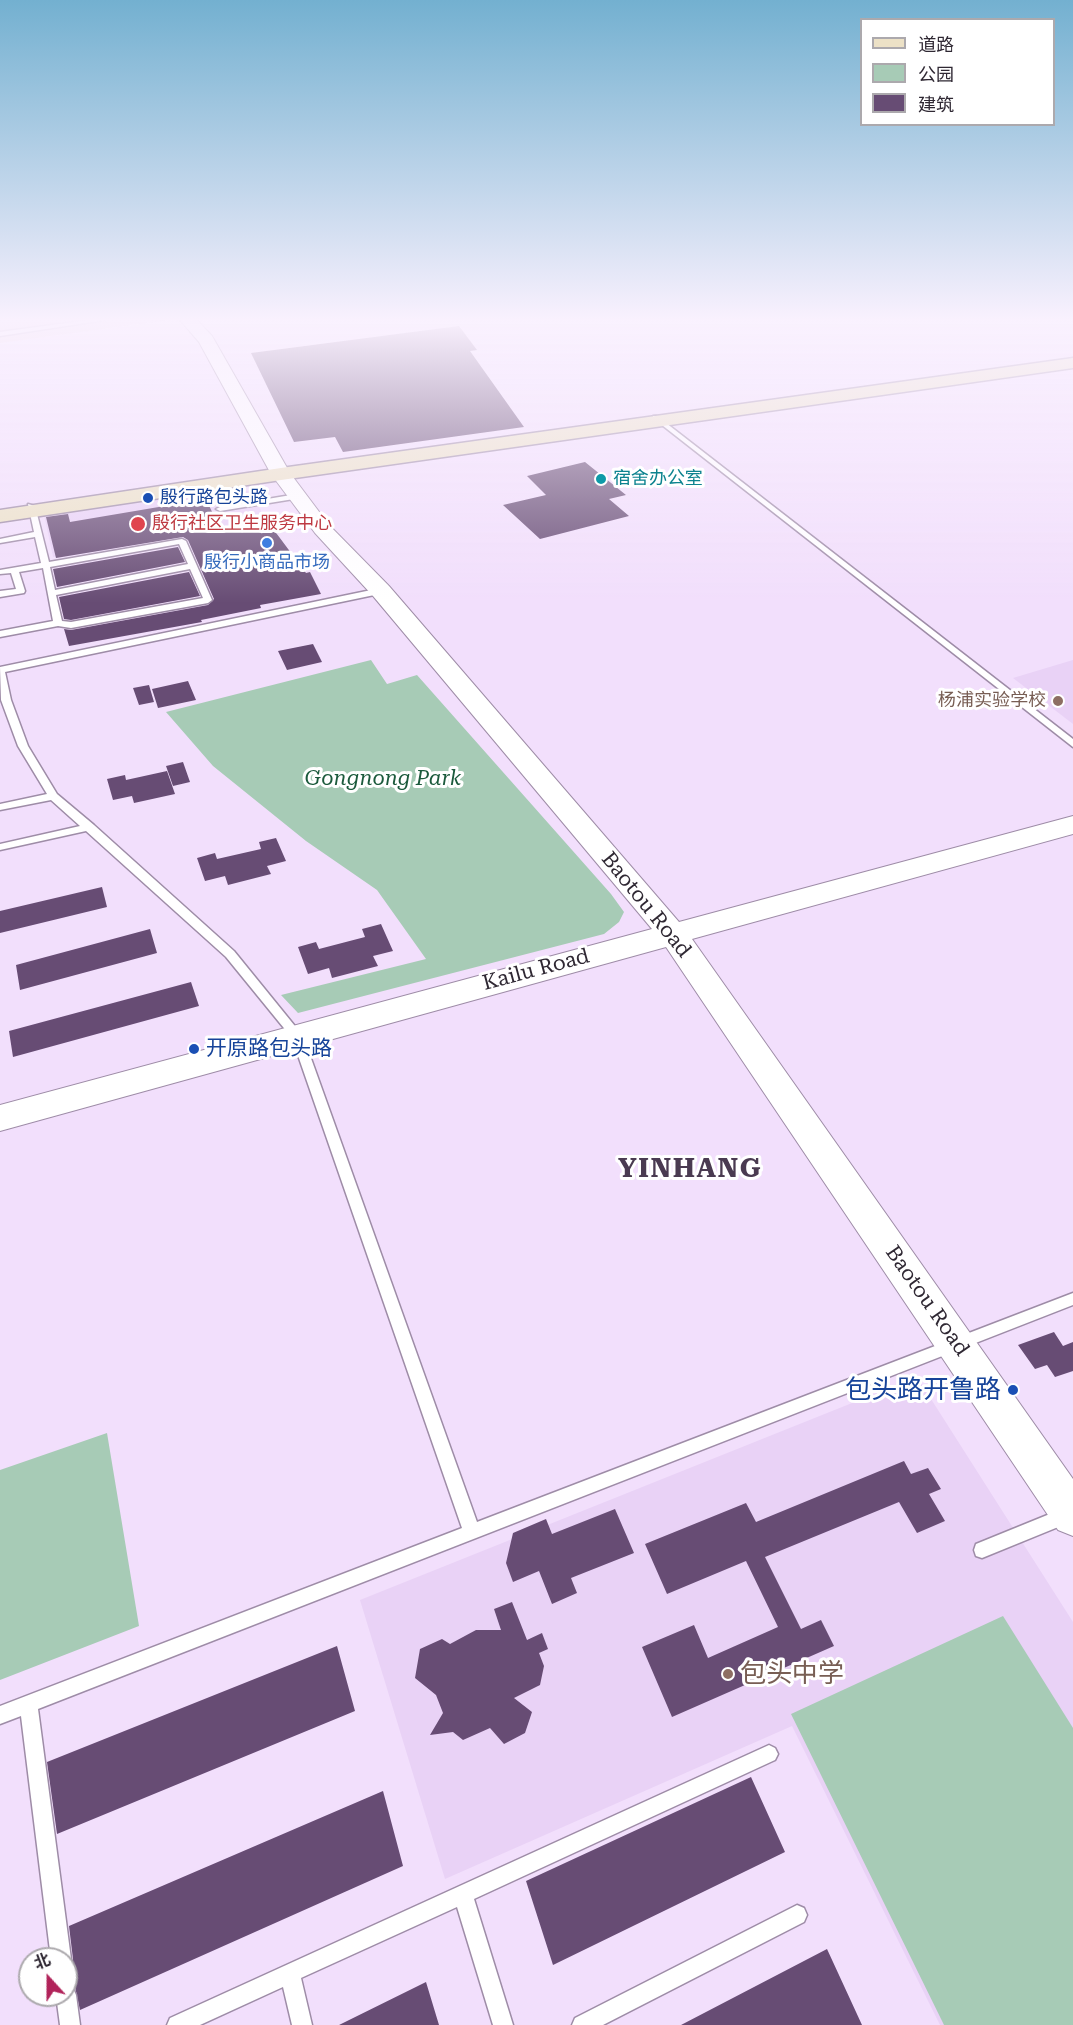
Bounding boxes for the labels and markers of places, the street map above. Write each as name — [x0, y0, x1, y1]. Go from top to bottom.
place label: 宿舍办公室 — [613, 468, 703, 490]
marker: 宿舍办公室 — [594, 472, 608, 486]
place label: 殷行路包头路 — [160, 487, 268, 509]
marker: 殷行路包头路 — [141, 491, 155, 505]
place label: 殷行社区卫生服务中心 — [152, 513, 332, 535]
marker: 殷行社区卫生服务中心 — [129, 515, 147, 533]
marker: 殷行小商品市场 — [260, 536, 274, 550]
place label: 殷行小商品市场 — [204, 552, 330, 574]
place label: 杨浦实验学校 — [938, 690, 1046, 712]
marker: 杨浦实验学校 — [1051, 694, 1065, 708]
place label: 开原路包头路 — [206, 1036, 332, 1062]
marker: 开原路包头路 — [187, 1042, 201, 1056]
place label: 包头路开鲁路 — [845, 1374, 1001, 1406]
marker: 包头路开鲁路 — [1006, 1383, 1020, 1397]
place label: 包头中学 — [740, 1658, 844, 1690]
marker: 包头中学 — [721, 1667, 735, 1681]

